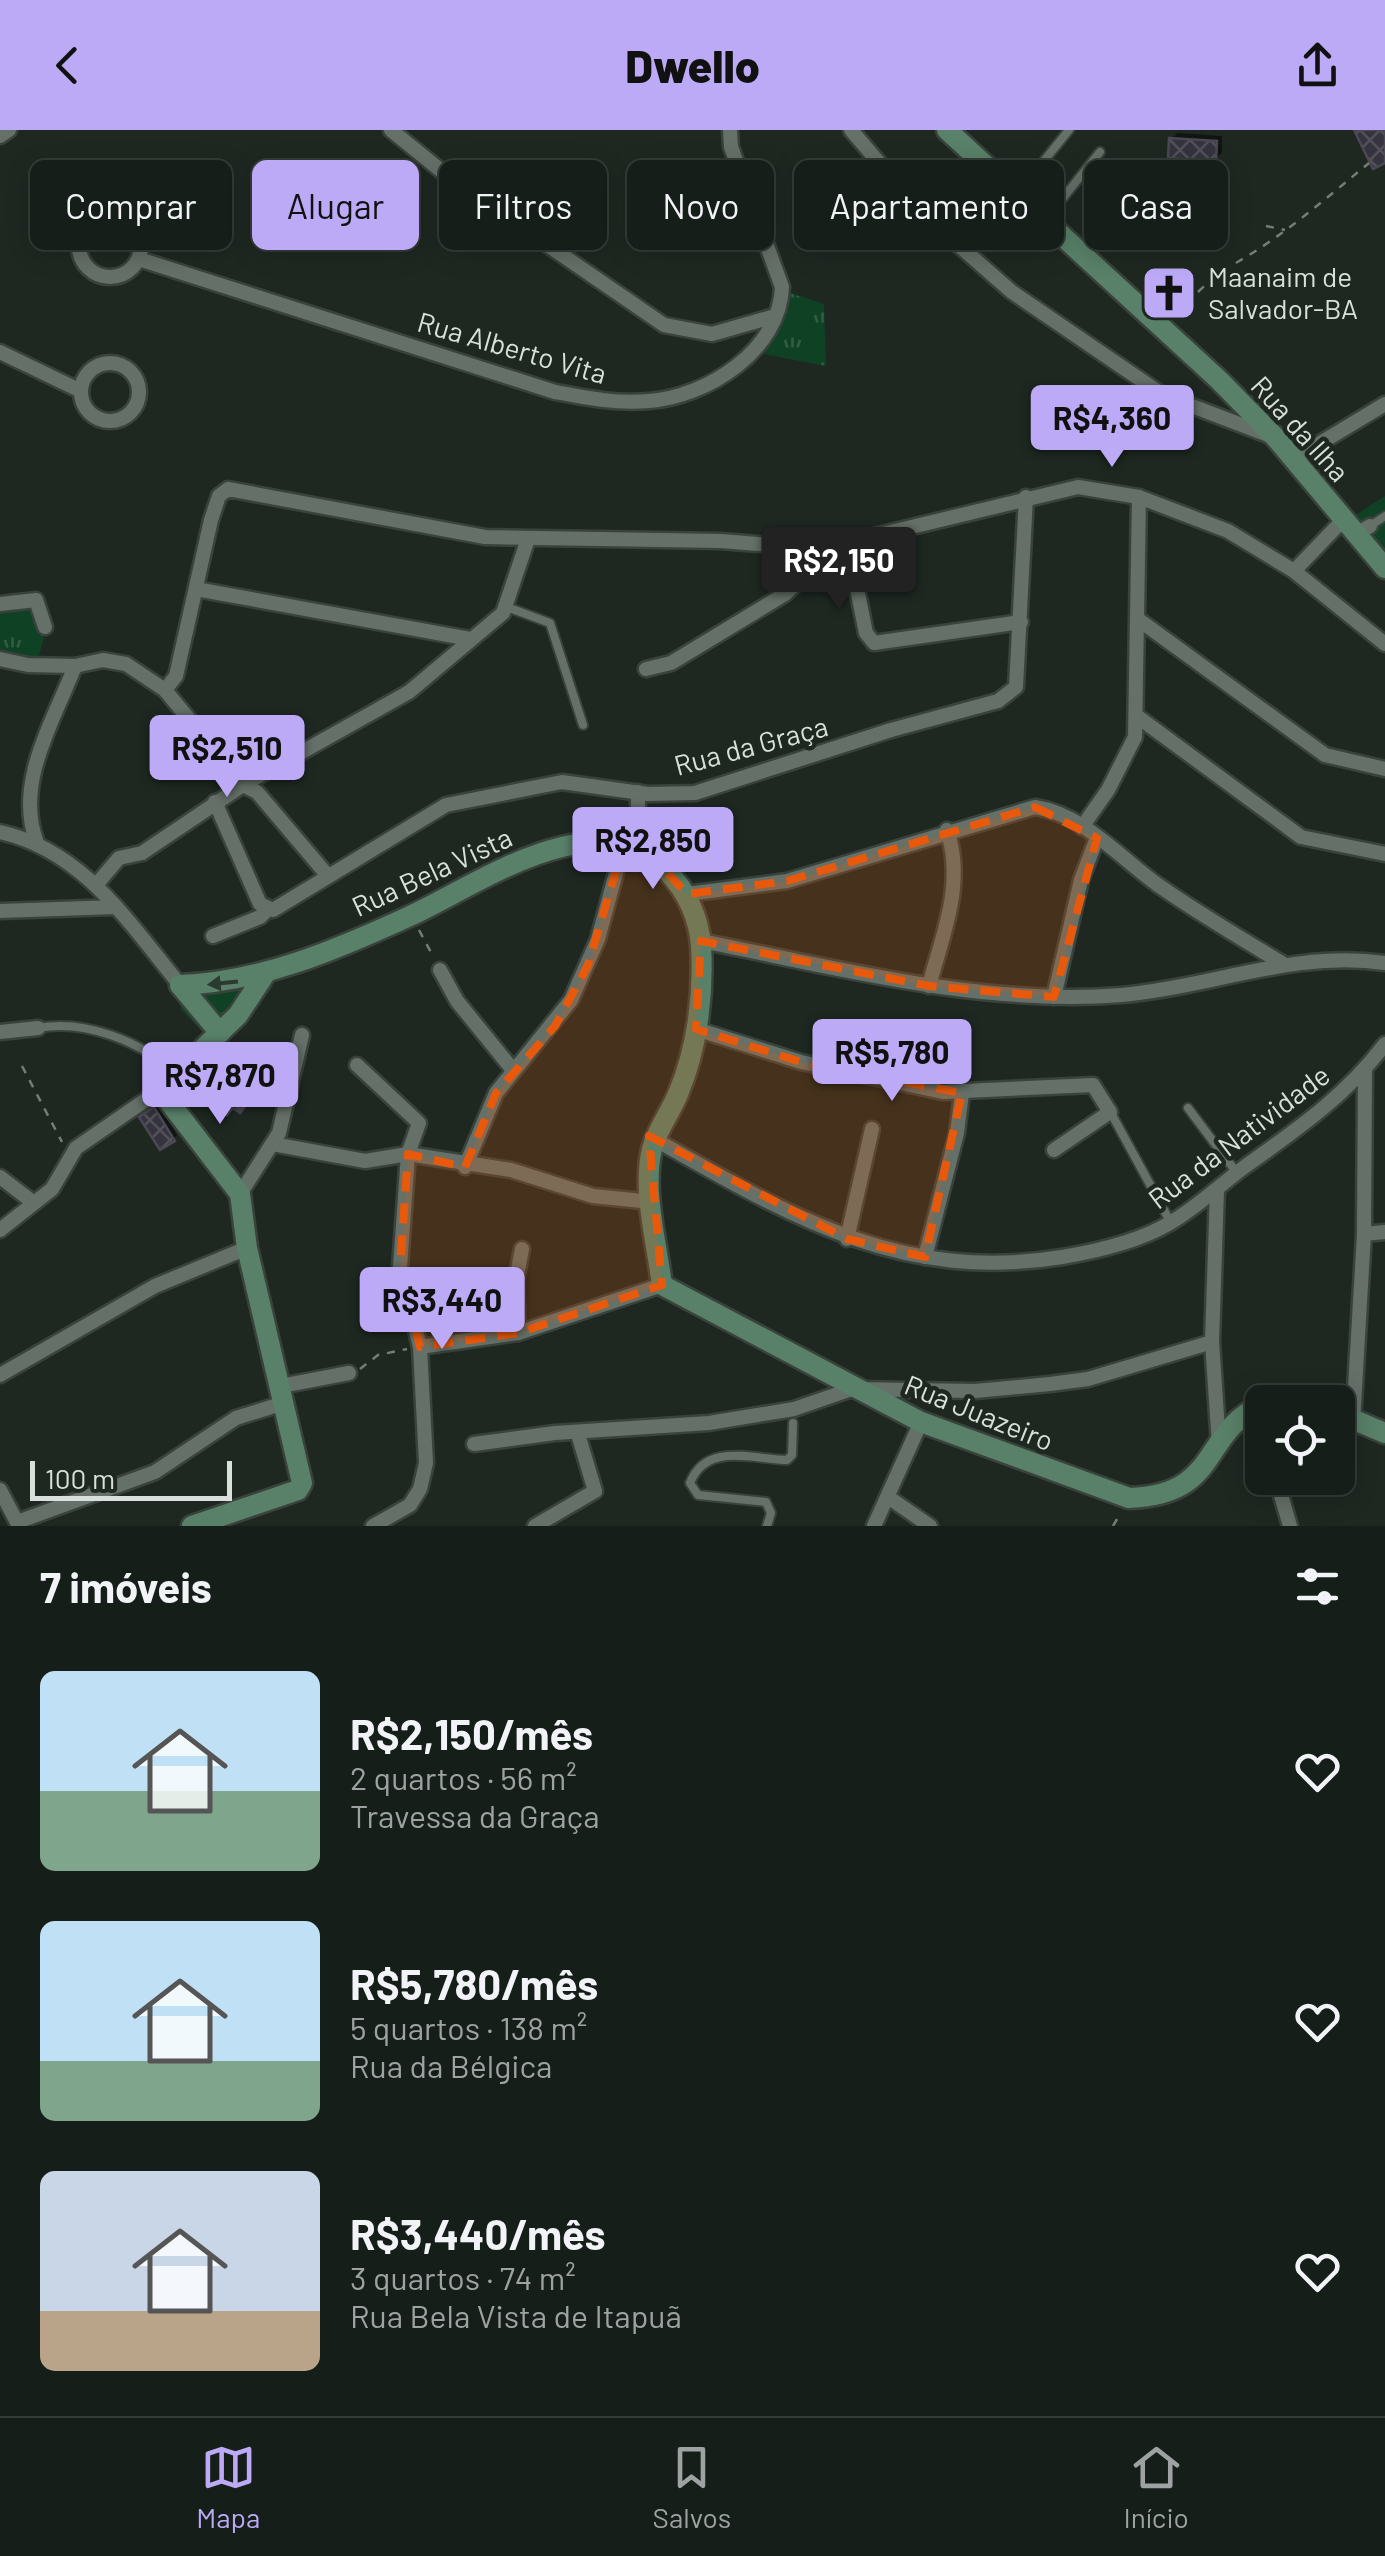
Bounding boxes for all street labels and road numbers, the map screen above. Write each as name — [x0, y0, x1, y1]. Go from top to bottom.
street label: Rua Alberto Vita — [414, 304, 611, 390]
street label: Rua da Ilha — [1244, 369, 1357, 488]
street label: Rua da Graça — [670, 708, 831, 782]
street label: Rua Bela Vista — [346, 819, 517, 923]
street label: Rua da Natividade — [1141, 1057, 1336, 1215]
street label: Rua Juazeiro — [900, 1367, 1059, 1457]

